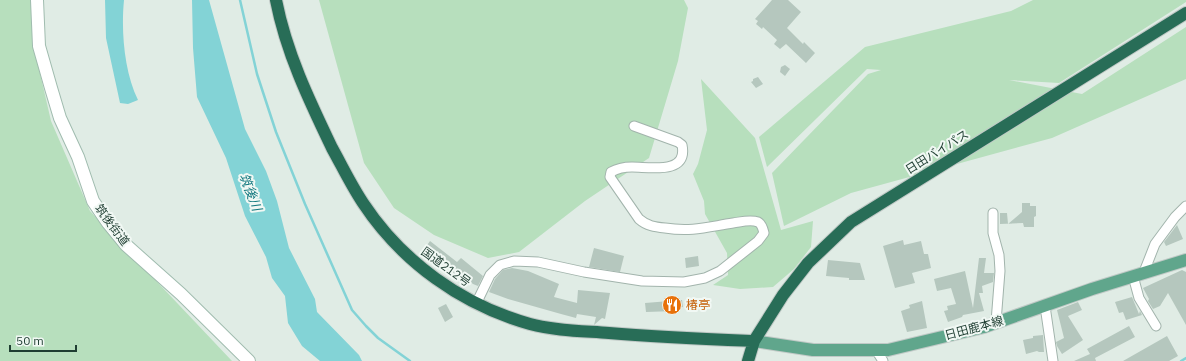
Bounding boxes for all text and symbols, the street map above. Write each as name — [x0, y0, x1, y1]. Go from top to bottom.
street label: 日田バイパス — [902, 126, 971, 177]
water label: 筑後川 — [236, 171, 266, 215]
street label: 筑後街道 — [92, 201, 133, 248]
street label: 国道212号 — [419, 244, 474, 290]
restaurant icon: 椿亭 — [661, 294, 683, 316]
place label: 椿亭 — [686, 297, 710, 312]
street label: 日田鹿本線 — [943, 313, 1005, 343]
scale bar — [10, 327, 76, 353]
text: 50 m — [16, 333, 44, 348]

